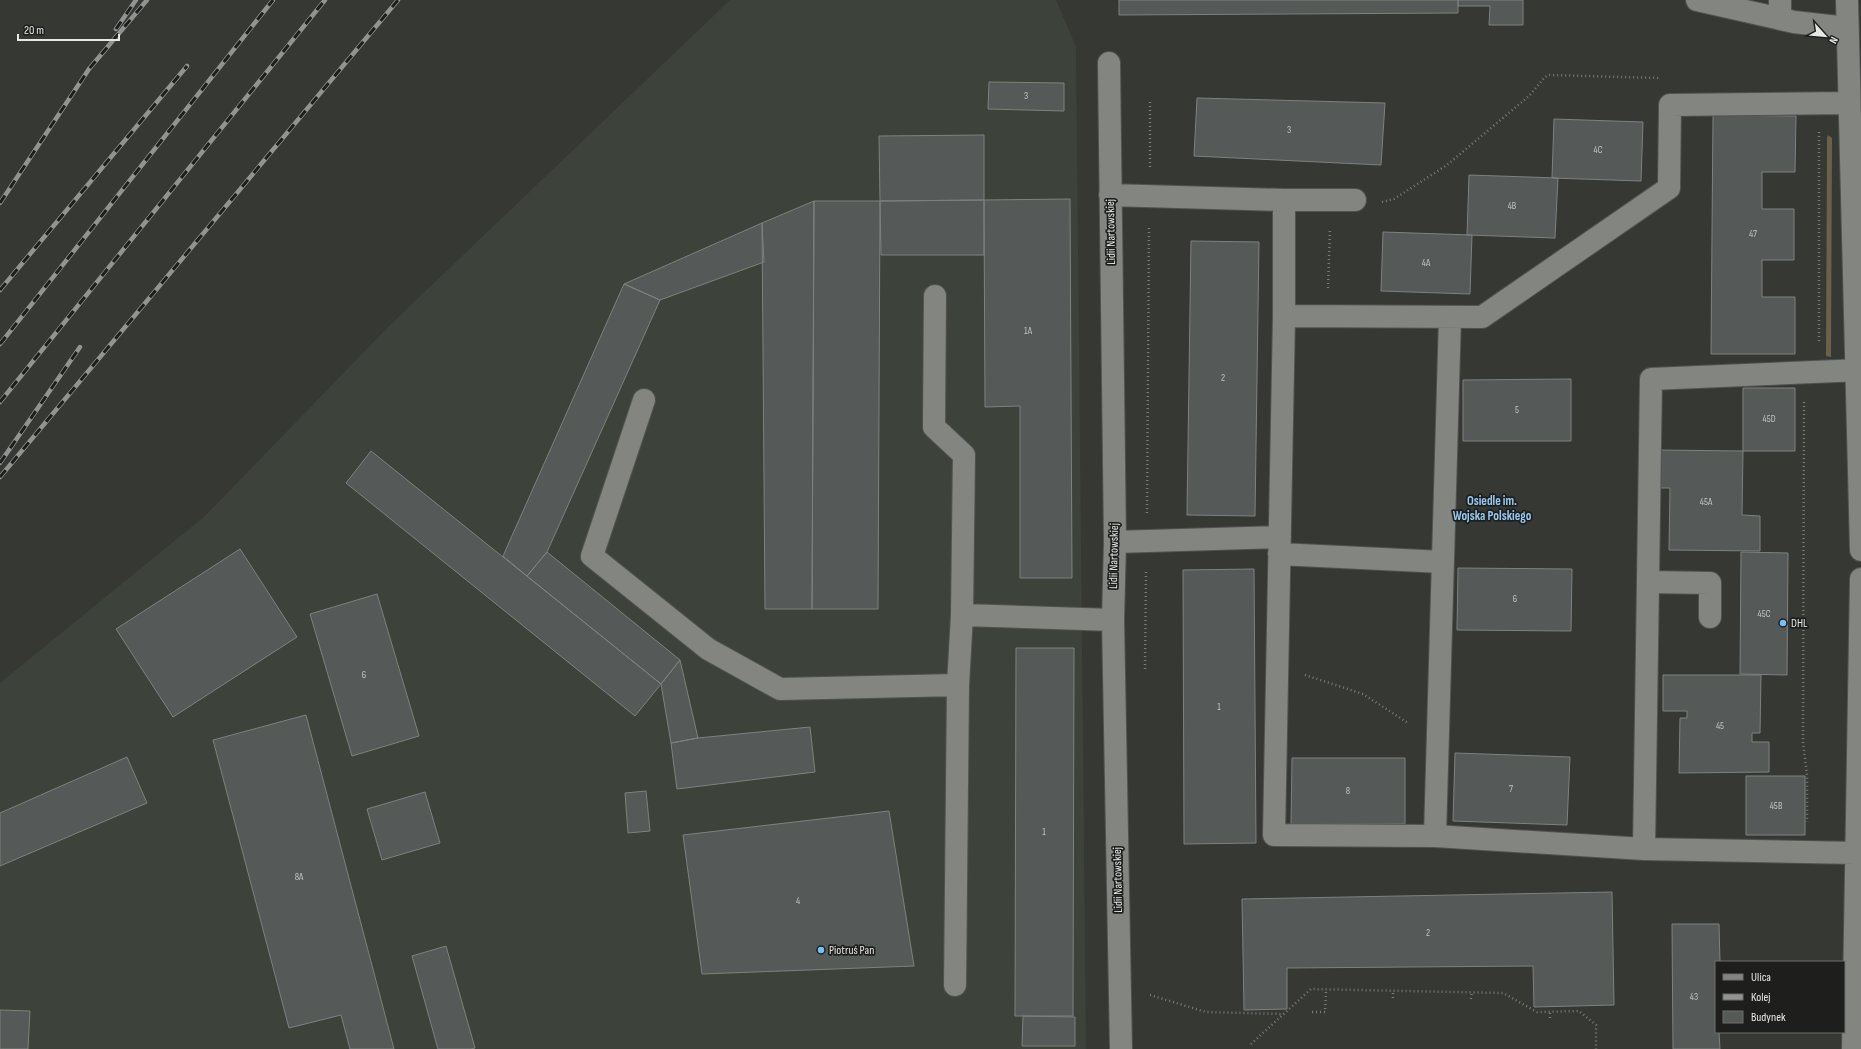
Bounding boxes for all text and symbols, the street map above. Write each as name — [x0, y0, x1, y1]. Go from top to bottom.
scale bar — [18, 16, 119, 42]
north arrow — [1805, 16, 1845, 56]
text: 20 m — [24, 23, 44, 38]
text: N — [1826, 35, 1841, 46]
house number: 3 — [1024, 90, 1028, 102]
house number: 3 — [1287, 124, 1291, 136]
house number: 4C — [1593, 144, 1603, 156]
street label: Lidii Nartowskiej — [1103, 199, 1119, 265]
house number: 4B — [1508, 200, 1517, 212]
house number: 47 — [1749, 228, 1757, 240]
house number: 4A — [1422, 257, 1431, 269]
house number: 1A — [1024, 325, 1033, 337]
house number: 2 — [1221, 372, 1225, 384]
house number: 5 — [1515, 404, 1519, 416]
house number: 45D — [1762, 413, 1776, 425]
district label: Osiedle im. Wojska Polskiego — [1453, 493, 1532, 524]
house number: 45A — [1700, 496, 1713, 508]
street label: Lidii Nartowskiej — [1106, 523, 1122, 589]
house number: 6 — [1513, 593, 1517, 605]
house number: 45C — [1757, 608, 1771, 620]
place label: DHL — [1791, 616, 1808, 631]
marker: DHL — [1778, 618, 1788, 628]
house number: 6 — [362, 669, 366, 681]
house number: 1 — [1217, 701, 1221, 713]
house number: 45 — [1716, 720, 1724, 732]
house number: 7 — [1509, 783, 1513, 795]
house number: 8 — [1346, 785, 1350, 797]
house number: 45B — [1770, 800, 1783, 812]
house number: 1 — [1042, 826, 1046, 838]
street label: Lidii Nartowskiej — [1110, 847, 1126, 913]
house number: 8A — [295, 871, 304, 883]
house number: 4 — [796, 895, 800, 907]
house number: 2 — [1426, 927, 1430, 939]
place label: Piotruś Pan — [829, 943, 874, 958]
marker: Piotruś Pan — [816, 945, 826, 955]
legend — [1715, 961, 1845, 1033]
text: Ulica — [1751, 970, 1771, 985]
text: Kolej — [1751, 990, 1770, 1005]
house number: 43 — [1690, 991, 1698, 1003]
text: Budynek — [1751, 1010, 1786, 1025]

